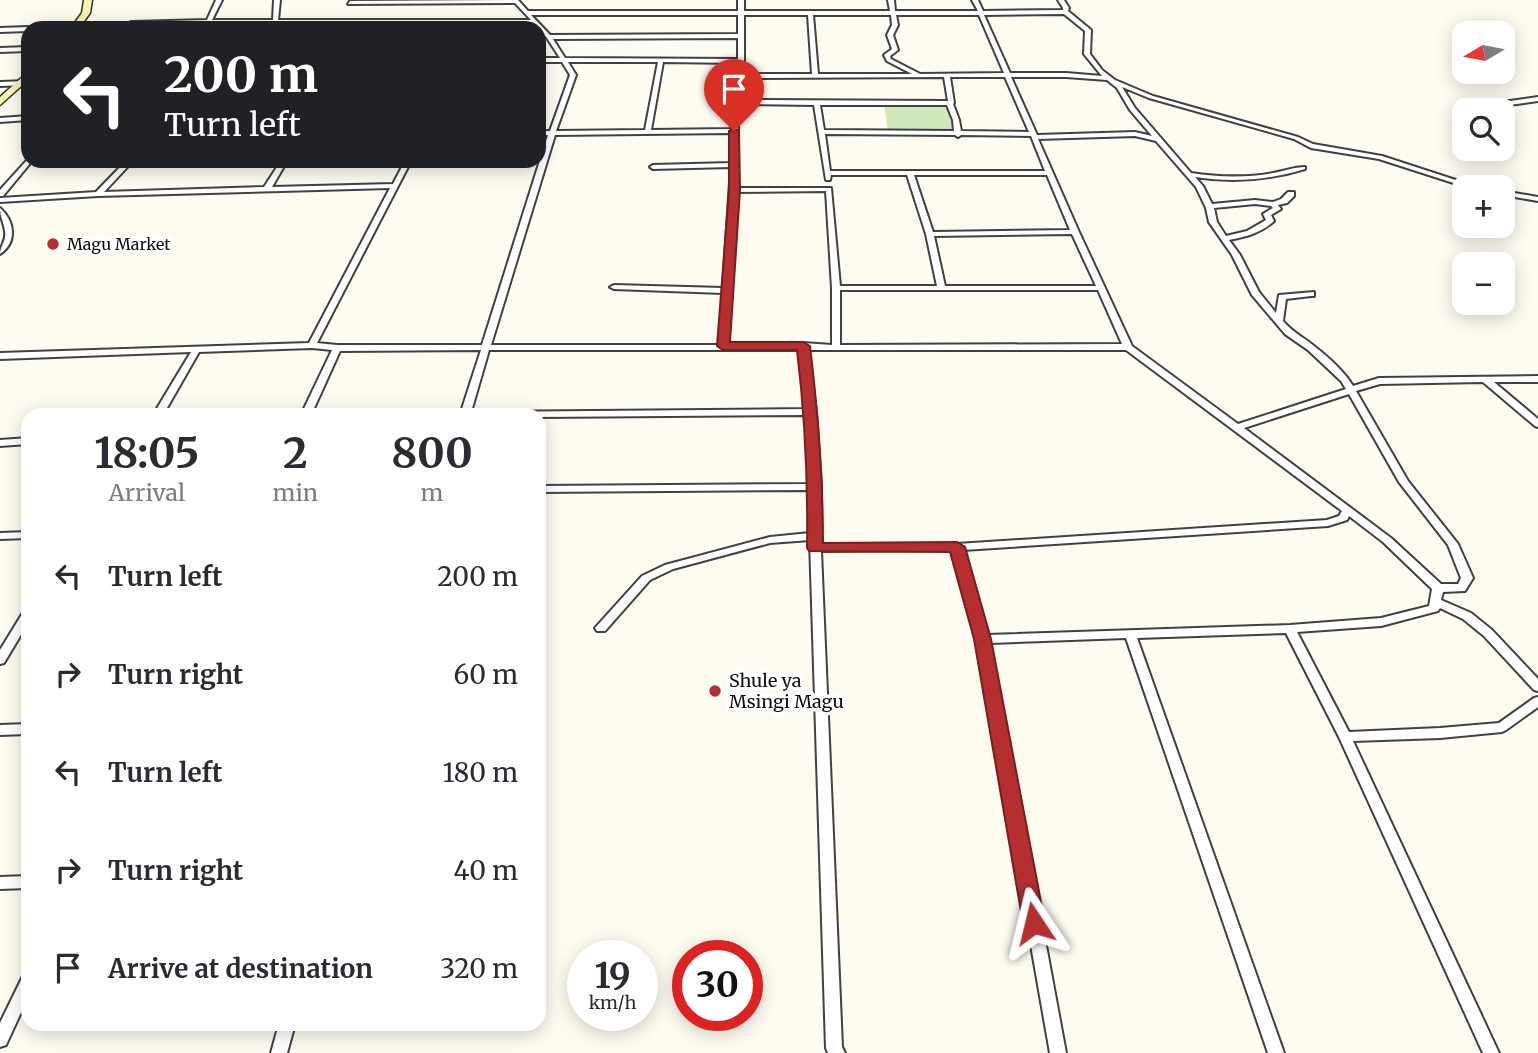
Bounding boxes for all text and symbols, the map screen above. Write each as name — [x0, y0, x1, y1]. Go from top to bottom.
north arrow — [1452, 21, 1516, 84]
map controls — [1452, 21, 1515, 315]
text: 200 m — [164, 44, 318, 105]
icon: left — [49, 49, 140, 140]
pin — [704, 59, 764, 131]
icon: arrive — [715, 70, 753, 108]
button: search — [1452, 98, 1515, 161]
text: Turn left — [164, 105, 301, 145]
button: + — [1452, 175, 1515, 238]
place label: Magu Market — [67, 234, 171, 254]
marker: Magu Market — [45, 236, 61, 252]
button: − — [1452, 252, 1515, 315]
text: 18:05 — [94, 427, 199, 479]
text: 2 — [283, 427, 308, 479]
text: 800 — [391, 427, 473, 479]
text: Arrival — [108, 478, 185, 507]
text: min — [273, 478, 318, 507]
text: m — [421, 478, 443, 507]
icon: left — [49, 557, 87, 595]
text: Turn left — [108, 560, 222, 593]
text: 200 m — [437, 560, 518, 593]
icon: right — [49, 655, 87, 693]
text: Turn right — [108, 658, 243, 691]
text: 60 m — [454, 658, 518, 691]
place label: Shule ya Msingi Magu — [729, 669, 844, 713]
marker: Shule ya Msingi Magu — [707, 683, 723, 699]
icon: left — [49, 753, 87, 791]
text: Turn left — [108, 756, 222, 789]
text: 180 m — [443, 756, 518, 789]
icon: right — [49, 851, 87, 889]
text: Turn right — [108, 854, 243, 887]
text: 40 m — [454, 854, 518, 887]
position arrow — [997, 886, 1071, 960]
speed limit sign: 30 — [672, 940, 763, 1031]
icon: arrive — [49, 949, 87, 987]
text: Arrive at destination — [108, 952, 373, 985]
text: 320 m — [440, 952, 518, 985]
text: 19 — [594, 954, 631, 998]
text: km/h — [589, 991, 636, 1014]

